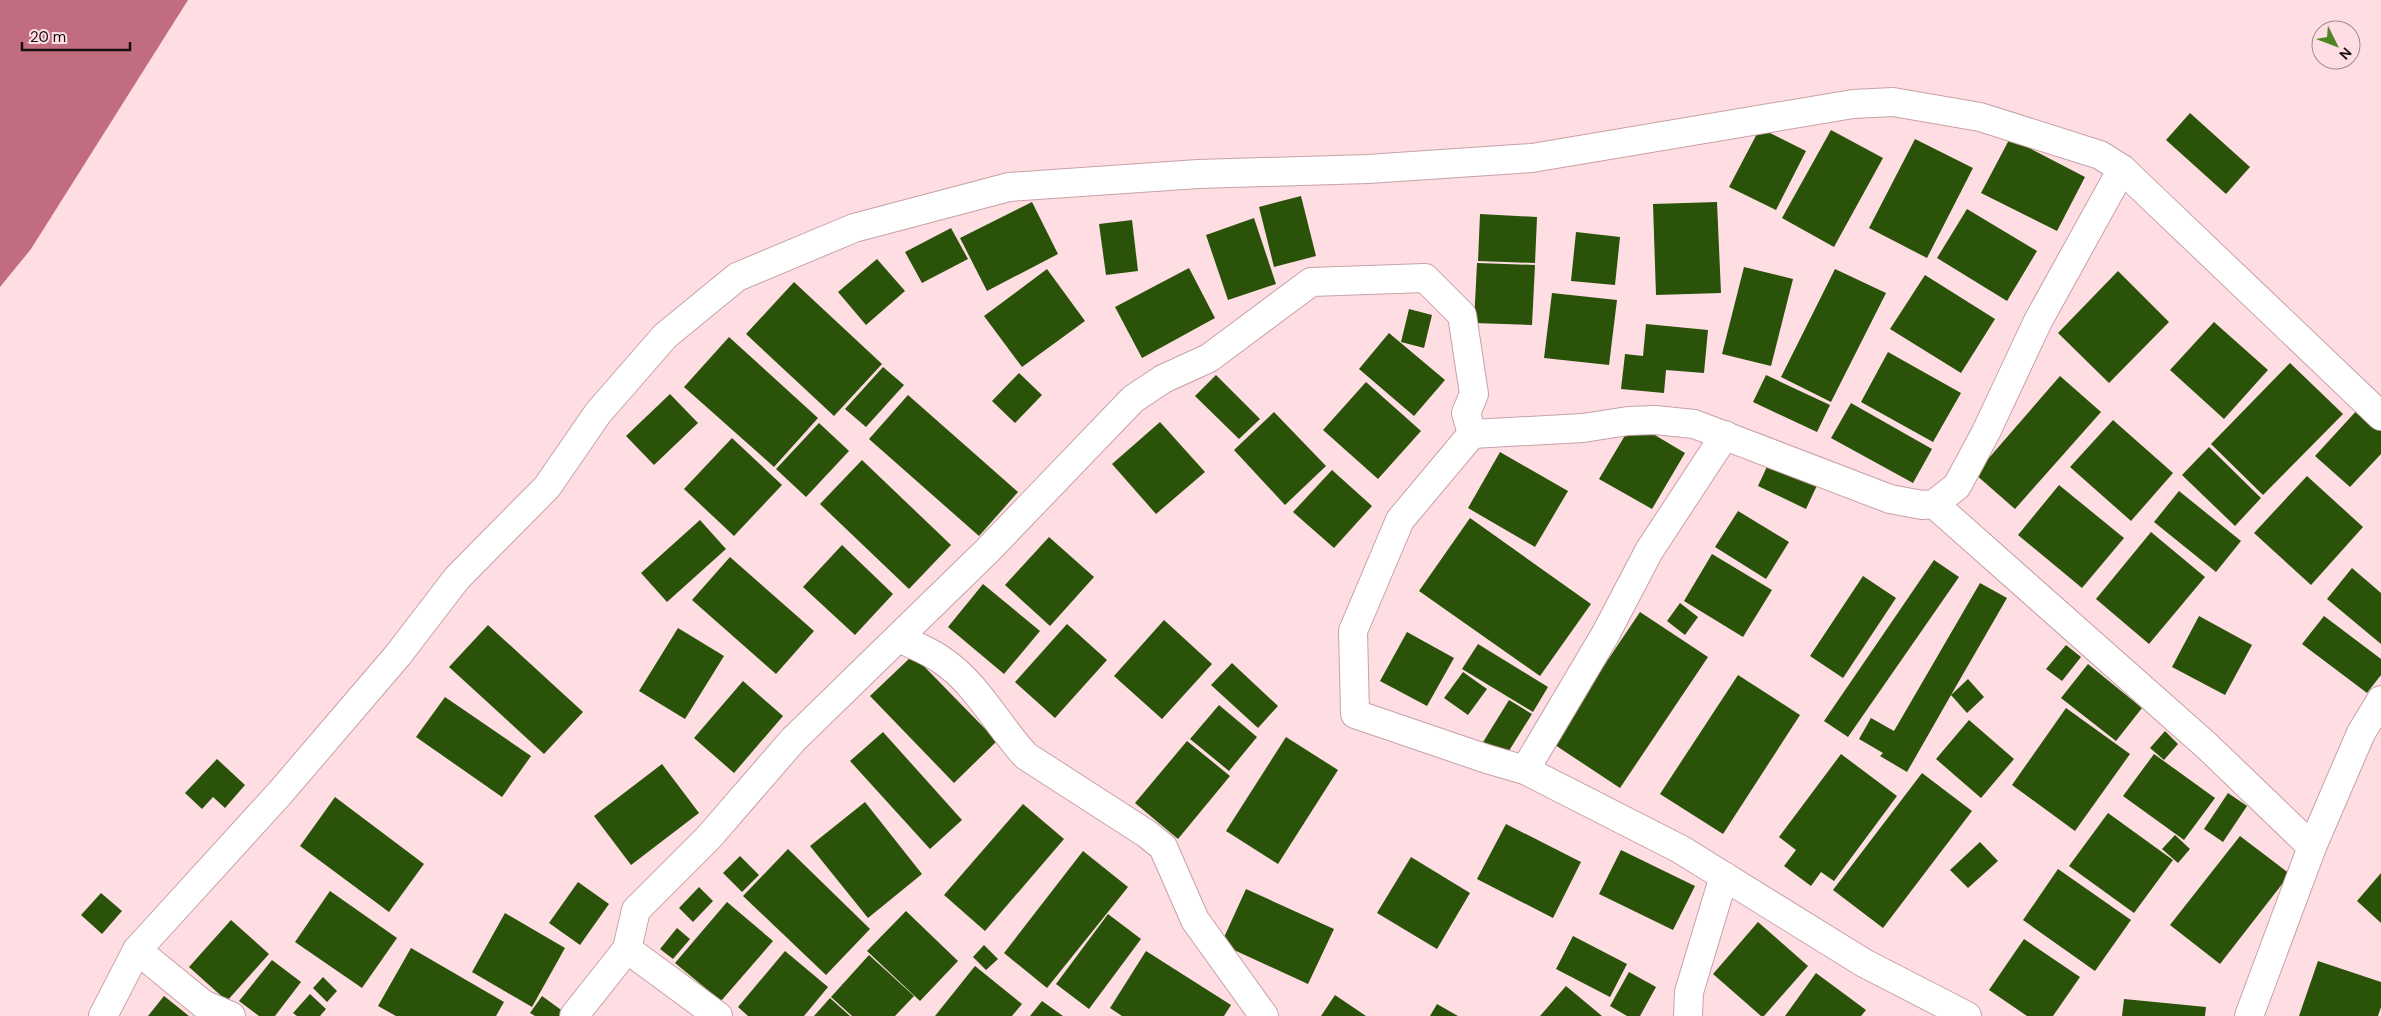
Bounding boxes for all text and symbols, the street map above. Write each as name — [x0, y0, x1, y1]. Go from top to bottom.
scale bar — [22, 20, 130, 52]
north arrow — [2311, 20, 2361, 70]
text: 20 m — [30, 27, 66, 47]
text: N — [2336, 44, 2356, 64]

